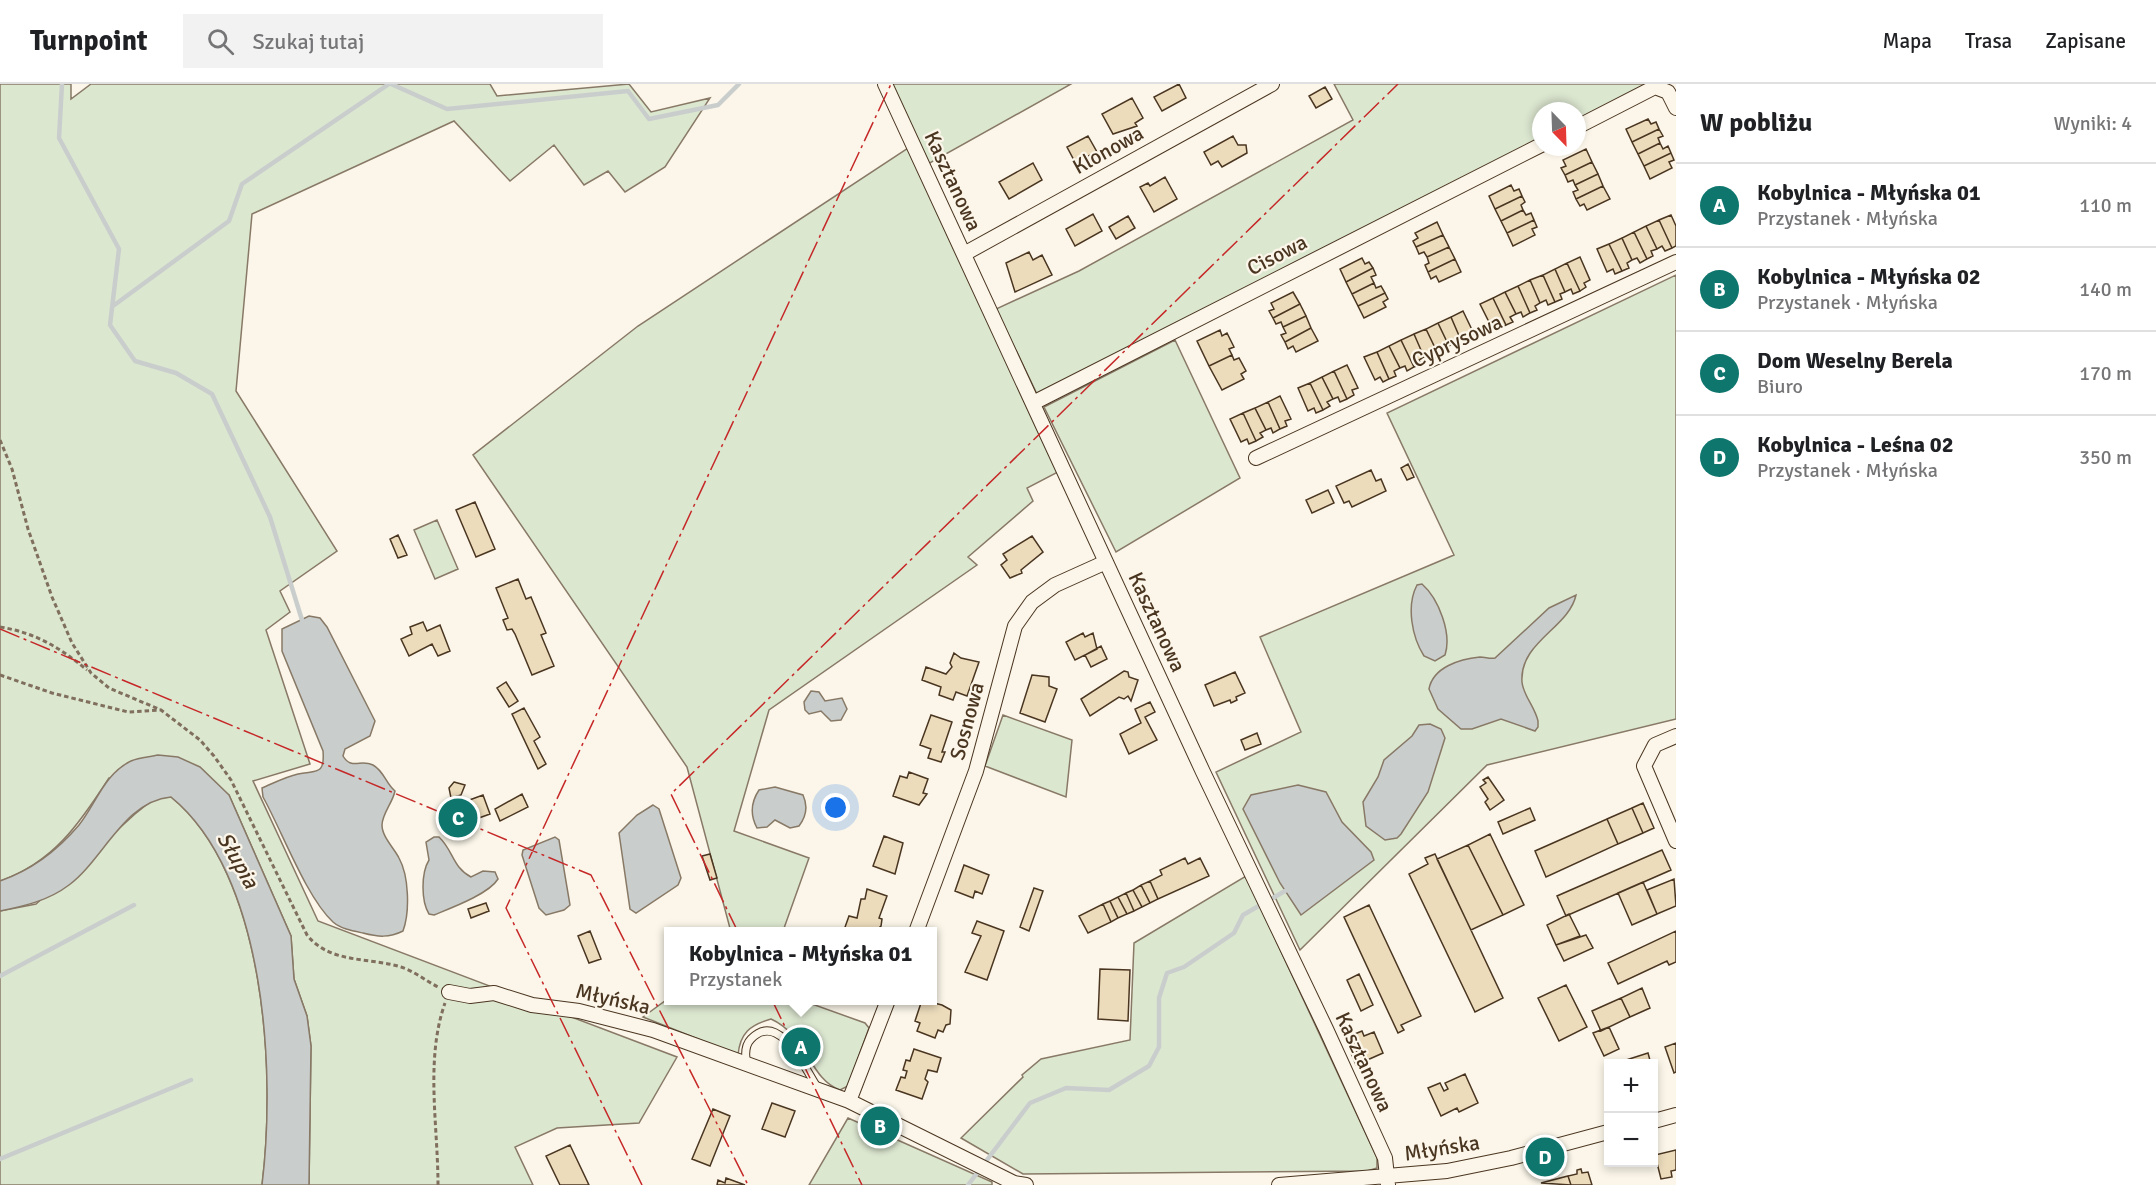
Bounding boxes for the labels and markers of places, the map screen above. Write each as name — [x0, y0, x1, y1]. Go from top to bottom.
pin: C — [438, 796, 478, 840]
pin: A — [782, 1024, 820, 1070]
pin: B — [860, 1104, 900, 1148]
pin: D — [1526, 1134, 1564, 1180]

